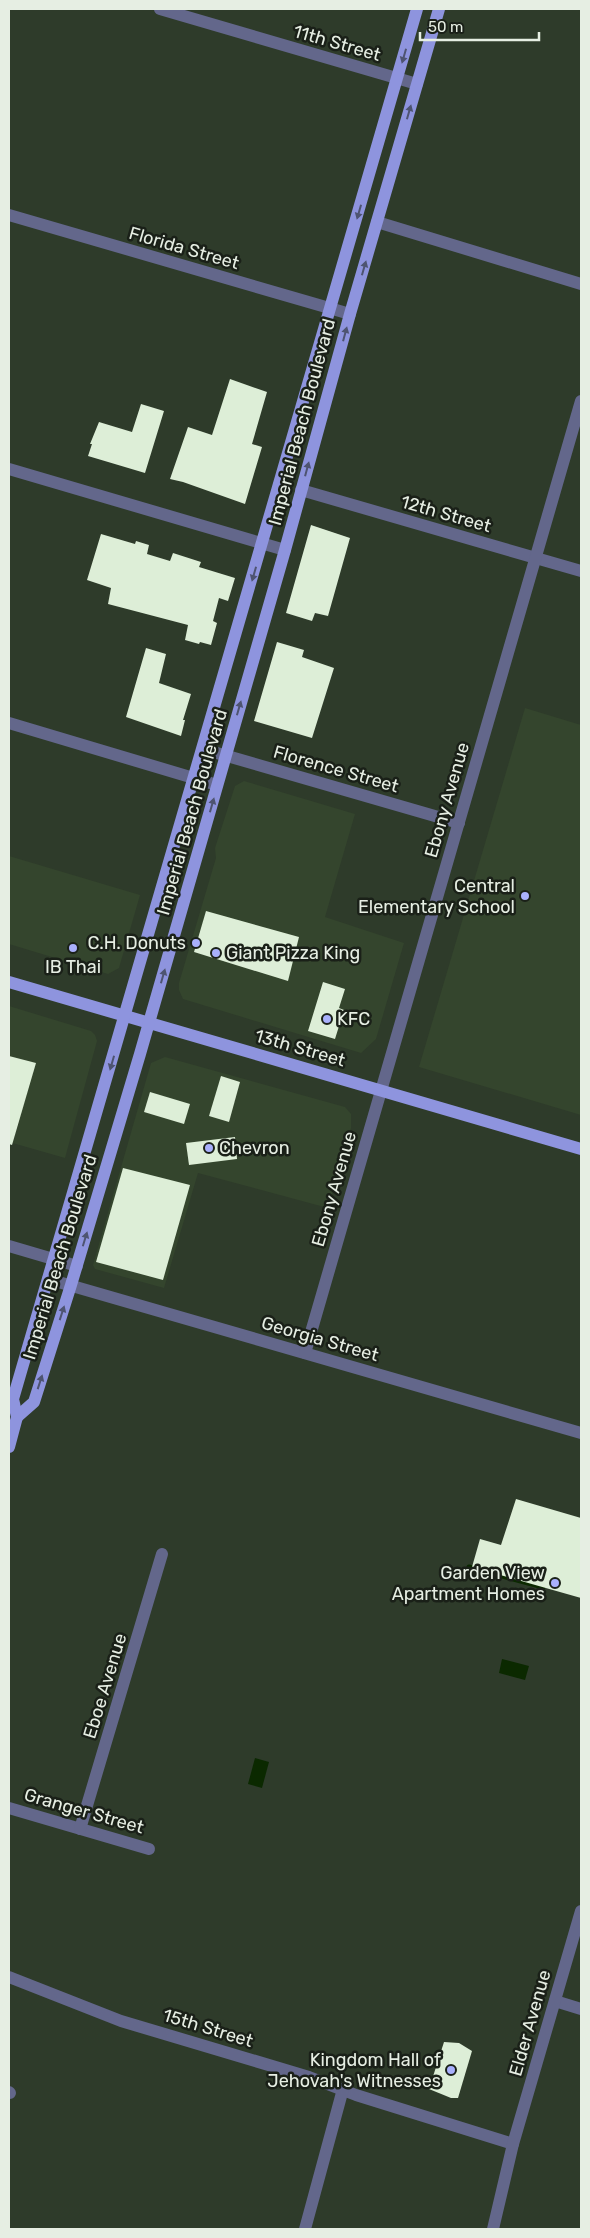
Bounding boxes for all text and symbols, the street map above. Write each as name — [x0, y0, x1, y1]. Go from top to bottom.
scale bar — [420, 10, 539, 42]
text: 50 m — [428, 18, 463, 36]
street label: 11th Street — [291, 20, 383, 66]
one-way arrow — [399, 48, 407, 63]
one-way arrow — [406, 104, 414, 119]
one-way arrow — [355, 204, 363, 219]
street label: Florida Street — [126, 222, 242, 274]
one-way arrow — [360, 260, 368, 275]
street label: Imperial Beach Boulevard — [264, 316, 340, 528]
one-way arrow — [341, 327, 349, 342]
one-way arrow — [303, 461, 311, 476]
street label: 12th Street — [398, 491, 494, 537]
one-way arrow — [249, 567, 257, 582]
one-way arrow — [236, 701, 244, 716]
street label: Imperial Beach Boulevard — [152, 706, 232, 918]
street label: Ebony Avenue — [420, 740, 474, 860]
street label: Florence Street — [271, 741, 401, 797]
one-way arrow — [208, 797, 216, 812]
place label: Central Elementary School — [358, 875, 515, 918]
marker: Central Elementary School — [519, 890, 531, 902]
place label: C.H. Donuts — [87, 932, 186, 954]
marker: C.H. Donuts — [190, 937, 202, 949]
marker: IB Thai — [67, 942, 79, 954]
place label: Giant Pizza King — [226, 942, 360, 964]
marker: Giant Pizza King — [210, 947, 222, 959]
place label: IB Thai — [45, 956, 101, 978]
one-way arrow — [159, 969, 167, 984]
place label: KFC — [337, 1008, 370, 1030]
marker: KFC — [321, 1013, 333, 1025]
street label: 13th Street — [252, 1025, 348, 1071]
one-way arrow — [107, 1055, 115, 1070]
street label: Ebony Avenue — [307, 1129, 361, 1249]
place label: Chevron — [219, 1137, 290, 1159]
marker: Chevron — [203, 1142, 215, 1154]
street label: Imperial Beach Boulevard — [18, 1152, 102, 1362]
one-way arrow — [82, 1231, 90, 1246]
one-way arrow — [59, 1306, 67, 1321]
street label: Georgia Street — [259, 1312, 381, 1366]
one-way arrow — [37, 1375, 44, 1390]
place label: Garden View Apartment Homes — [392, 1562, 545, 1605]
marker: Garden View Apartment Homes — [549, 1577, 561, 1589]
street label: Eboe Avenue — [79, 1631, 131, 1741]
street label: Granger Street — [22, 1783, 146, 1839]
street label: Elder Avenue — [504, 1967, 556, 2079]
street label: 15th Street — [160, 2004, 256, 2052]
place label: Kingdom Hall of Jehovah's Witnesses — [267, 2049, 441, 2092]
marker: Kingdom Hall of Jehovah's Witnesses — [445, 2064, 457, 2076]

